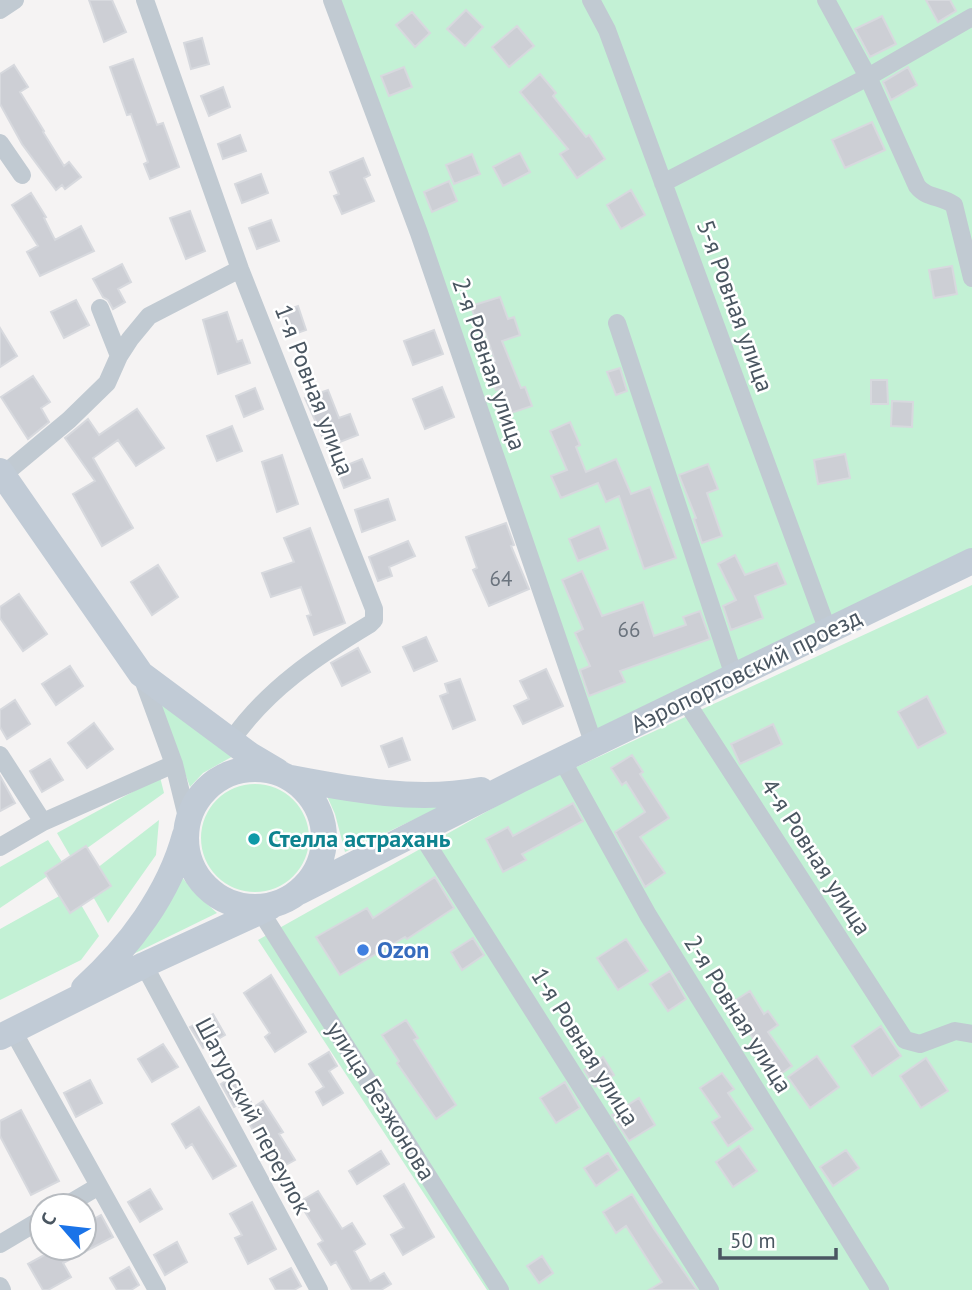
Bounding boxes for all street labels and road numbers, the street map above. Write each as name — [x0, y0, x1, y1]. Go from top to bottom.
street label: 5-я Ровная улица — [690, 216, 781, 396]
street label: 2-я Ровная улица — [445, 273, 534, 454]
street label: 1-я Ровная улица — [268, 300, 361, 480]
street label: Аэропортовский проезд — [625, 601, 866, 740]
street label: 4-я Ровная улица — [754, 773, 879, 941]
street label: 2-я Ровная улица — [677, 929, 799, 1099]
street label: 1-я Ровная улица — [524, 962, 646, 1132]
street label: Шатурский переулок — [188, 1012, 319, 1220]
street label: улица Безжонова — [320, 1015, 443, 1186]

